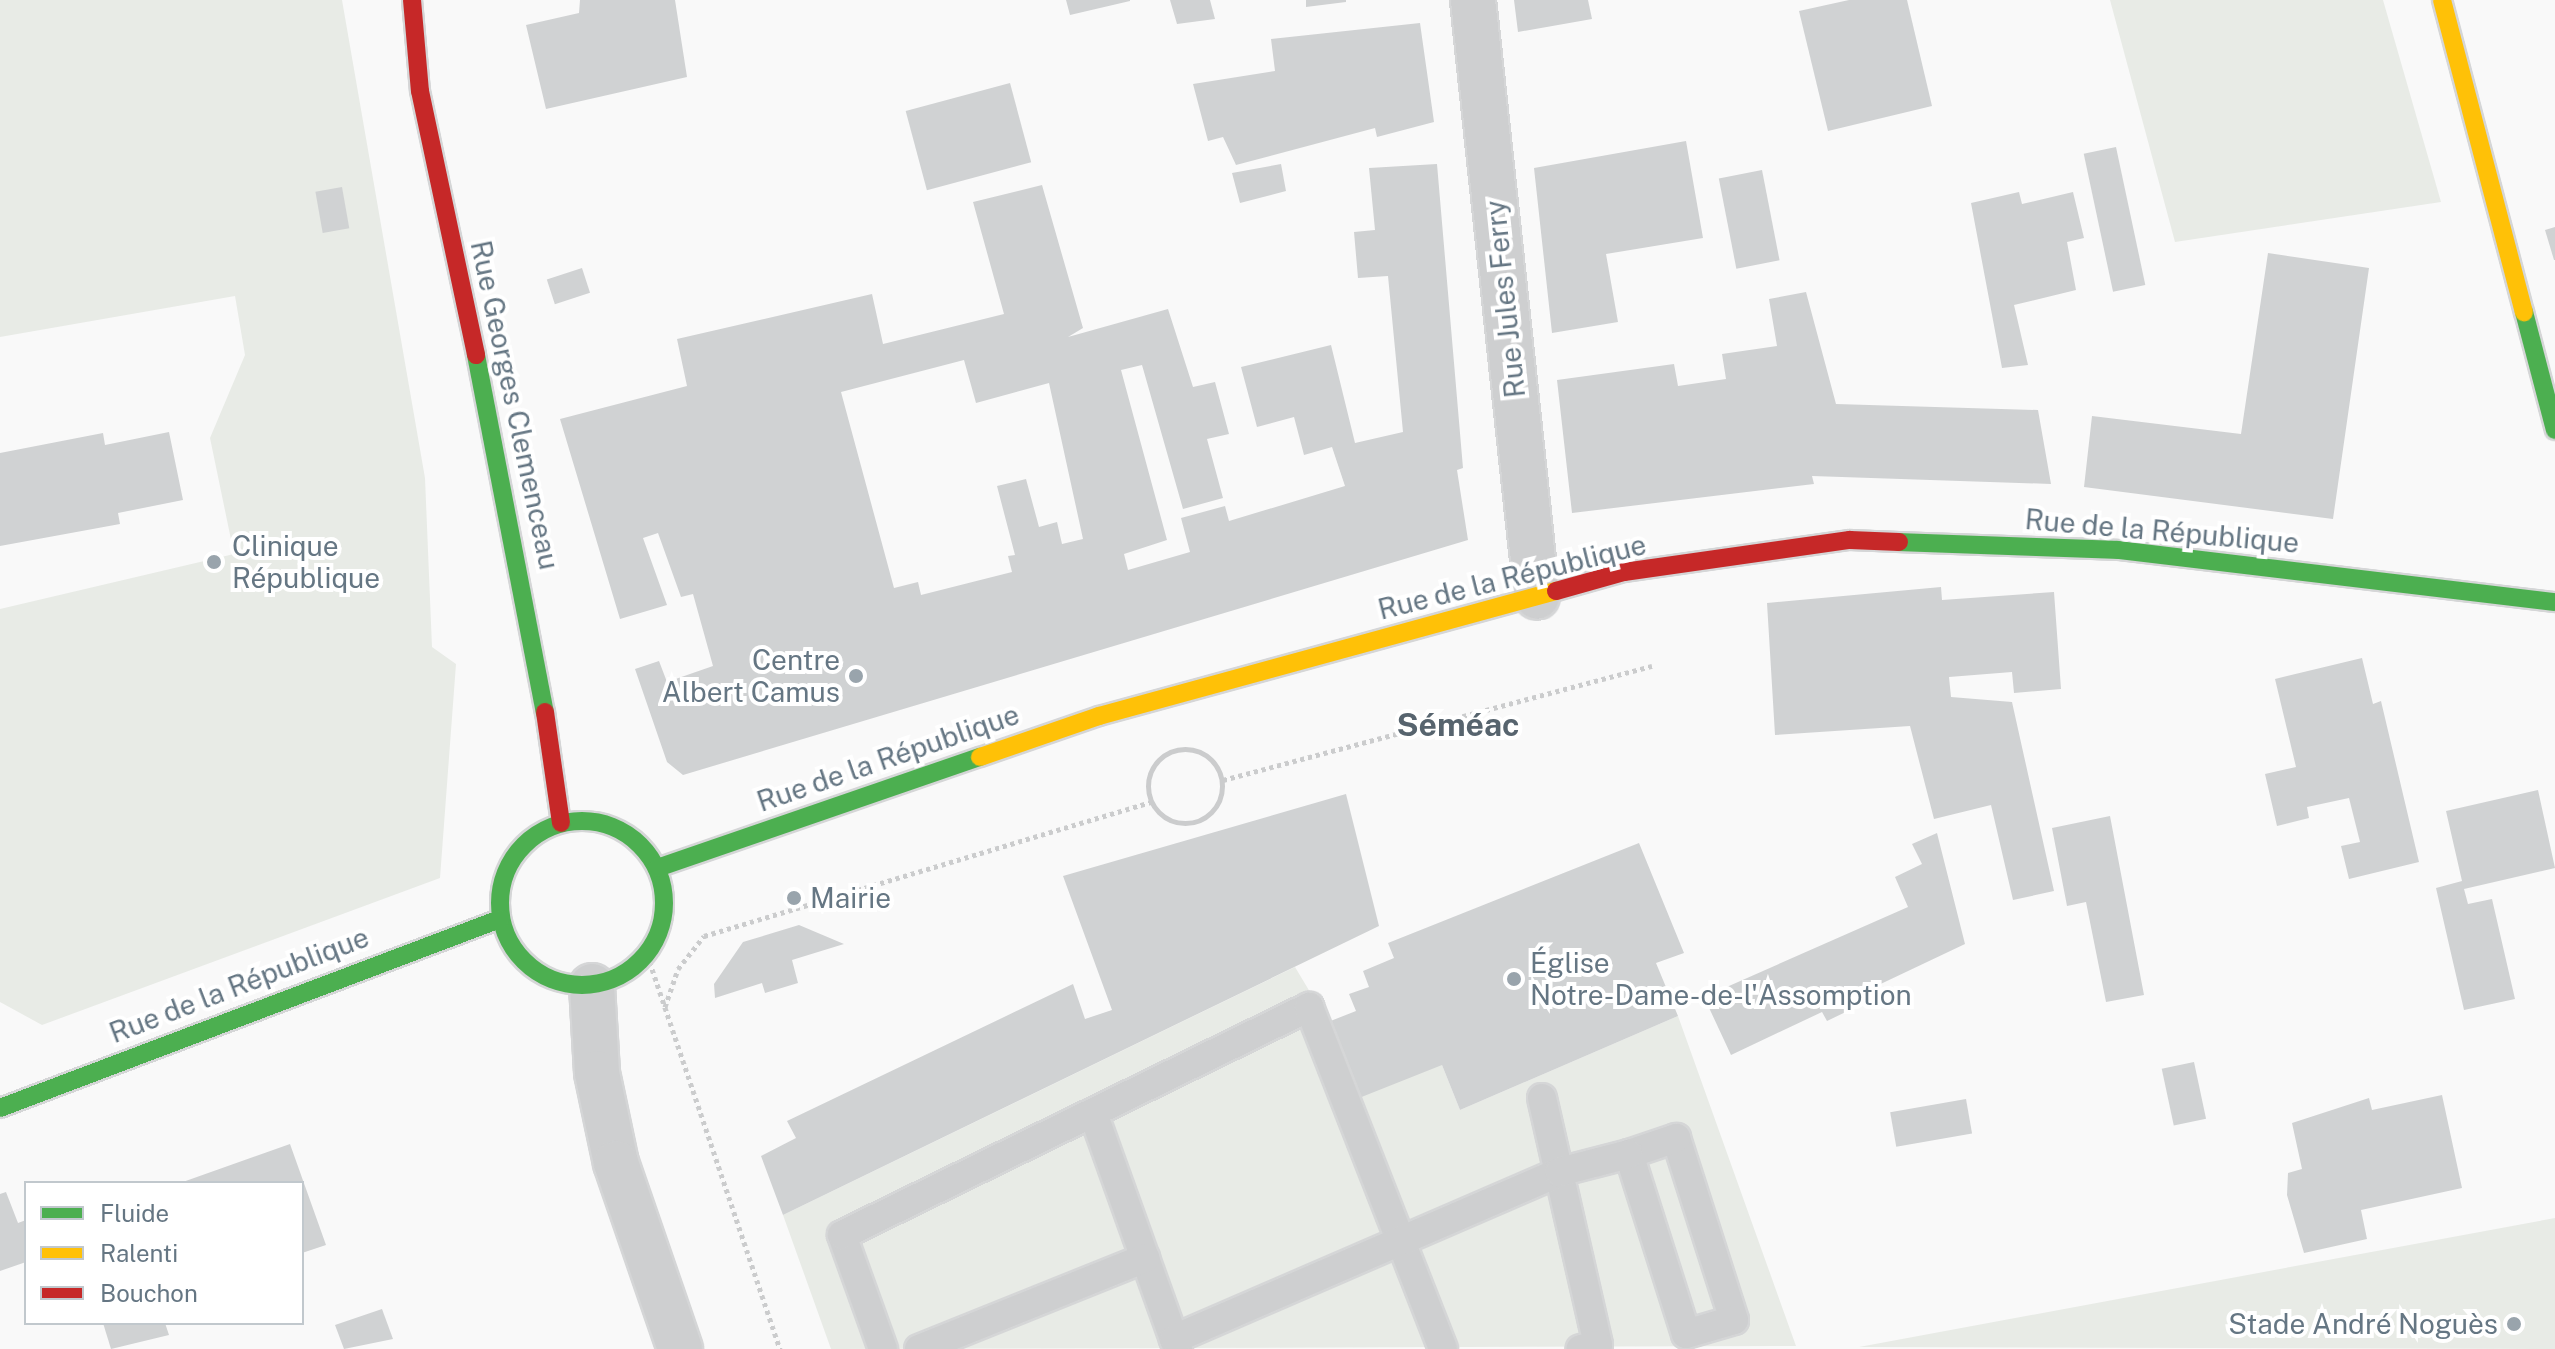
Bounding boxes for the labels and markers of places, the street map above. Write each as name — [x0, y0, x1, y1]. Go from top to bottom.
place label: Clinique République — [232, 529, 380, 595]
marker: Clinique République — [203, 551, 225, 573]
place label: Centre Albert Camus — [662, 643, 840, 709]
marker: Centre Albert Camus — [847, 667, 865, 685]
place label: Mairie — [810, 881, 891, 915]
marker: Mairie — [785, 889, 803, 907]
place label: Église Notre-Dame-de-l'Assomption — [1530, 946, 1912, 1012]
marker: Église Notre-Dame-de-l'Assomption — [1505, 970, 1523, 988]
place label: Stade André Noguès — [2228, 1307, 2498, 1341]
marker: Stade André Noguès — [2505, 1315, 2523, 1333]

